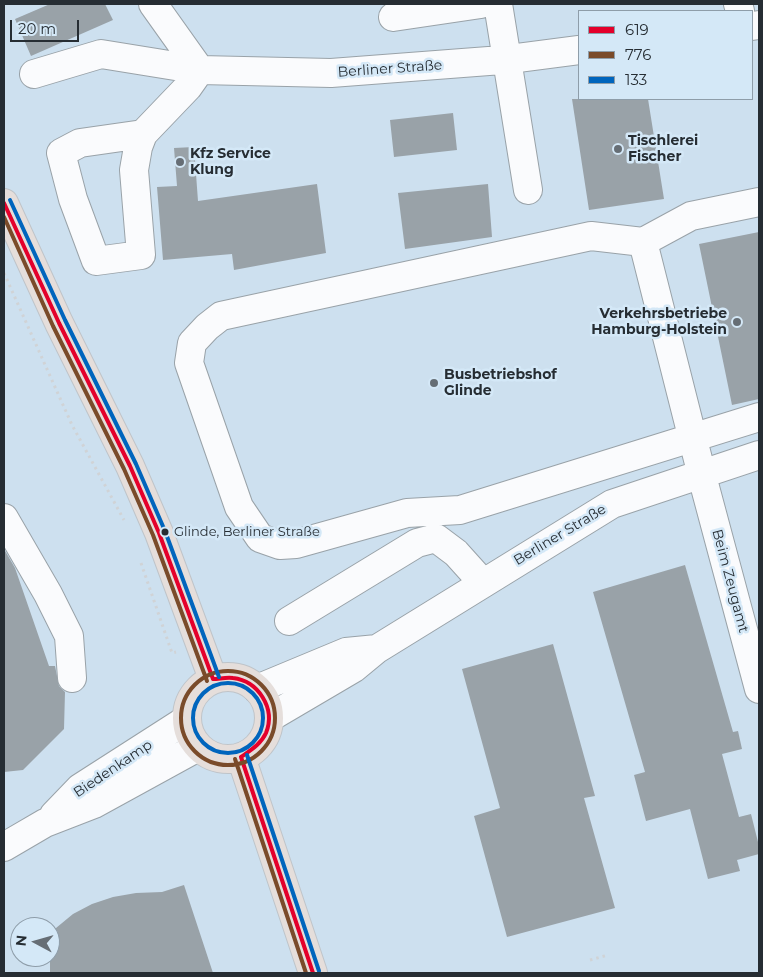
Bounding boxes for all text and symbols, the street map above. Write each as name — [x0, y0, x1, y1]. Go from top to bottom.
scale bar — [12, 10, 81, 42]
legend — [578, 10, 753, 100]
text: 20 m — [18, 19, 56, 38]
text: 619 — [625, 20, 649, 39]
text: 776 — [625, 45, 652, 64]
street label: Berliner Straße — [337, 57, 443, 81]
text: 133 — [625, 70, 647, 89]
place label: Tischlerei Fischer — [628, 133, 698, 166]
marker: Tischlerei Fischer — [612, 143, 624, 155]
place label: Kfz Service Klung — [190, 146, 271, 178]
marker: Kfz Service Klung — [174, 156, 186, 168]
place label: Verkehrsbetriebe Hamburg-Holstein — [591, 306, 727, 338]
marker: Verkehrsbetriebe Hamburg-Holstein — [731, 316, 743, 328]
place label: Busbetriebshof Glinde — [444, 367, 557, 400]
marker: Busbetriebshof Glinde — [428, 377, 440, 389]
street label: Berliner Straße — [511, 501, 609, 569]
place label: Glinde, Berliner Straße — [174, 524, 320, 540]
marker: Glinde, Berliner Straße — [160, 527, 170, 537]
street label: Beim Zeugamt — [708, 527, 752, 635]
street label: Biedenkamp — [71, 737, 155, 801]
north arrow — [10, 917, 60, 967]
text: N — [12, 934, 31, 947]

